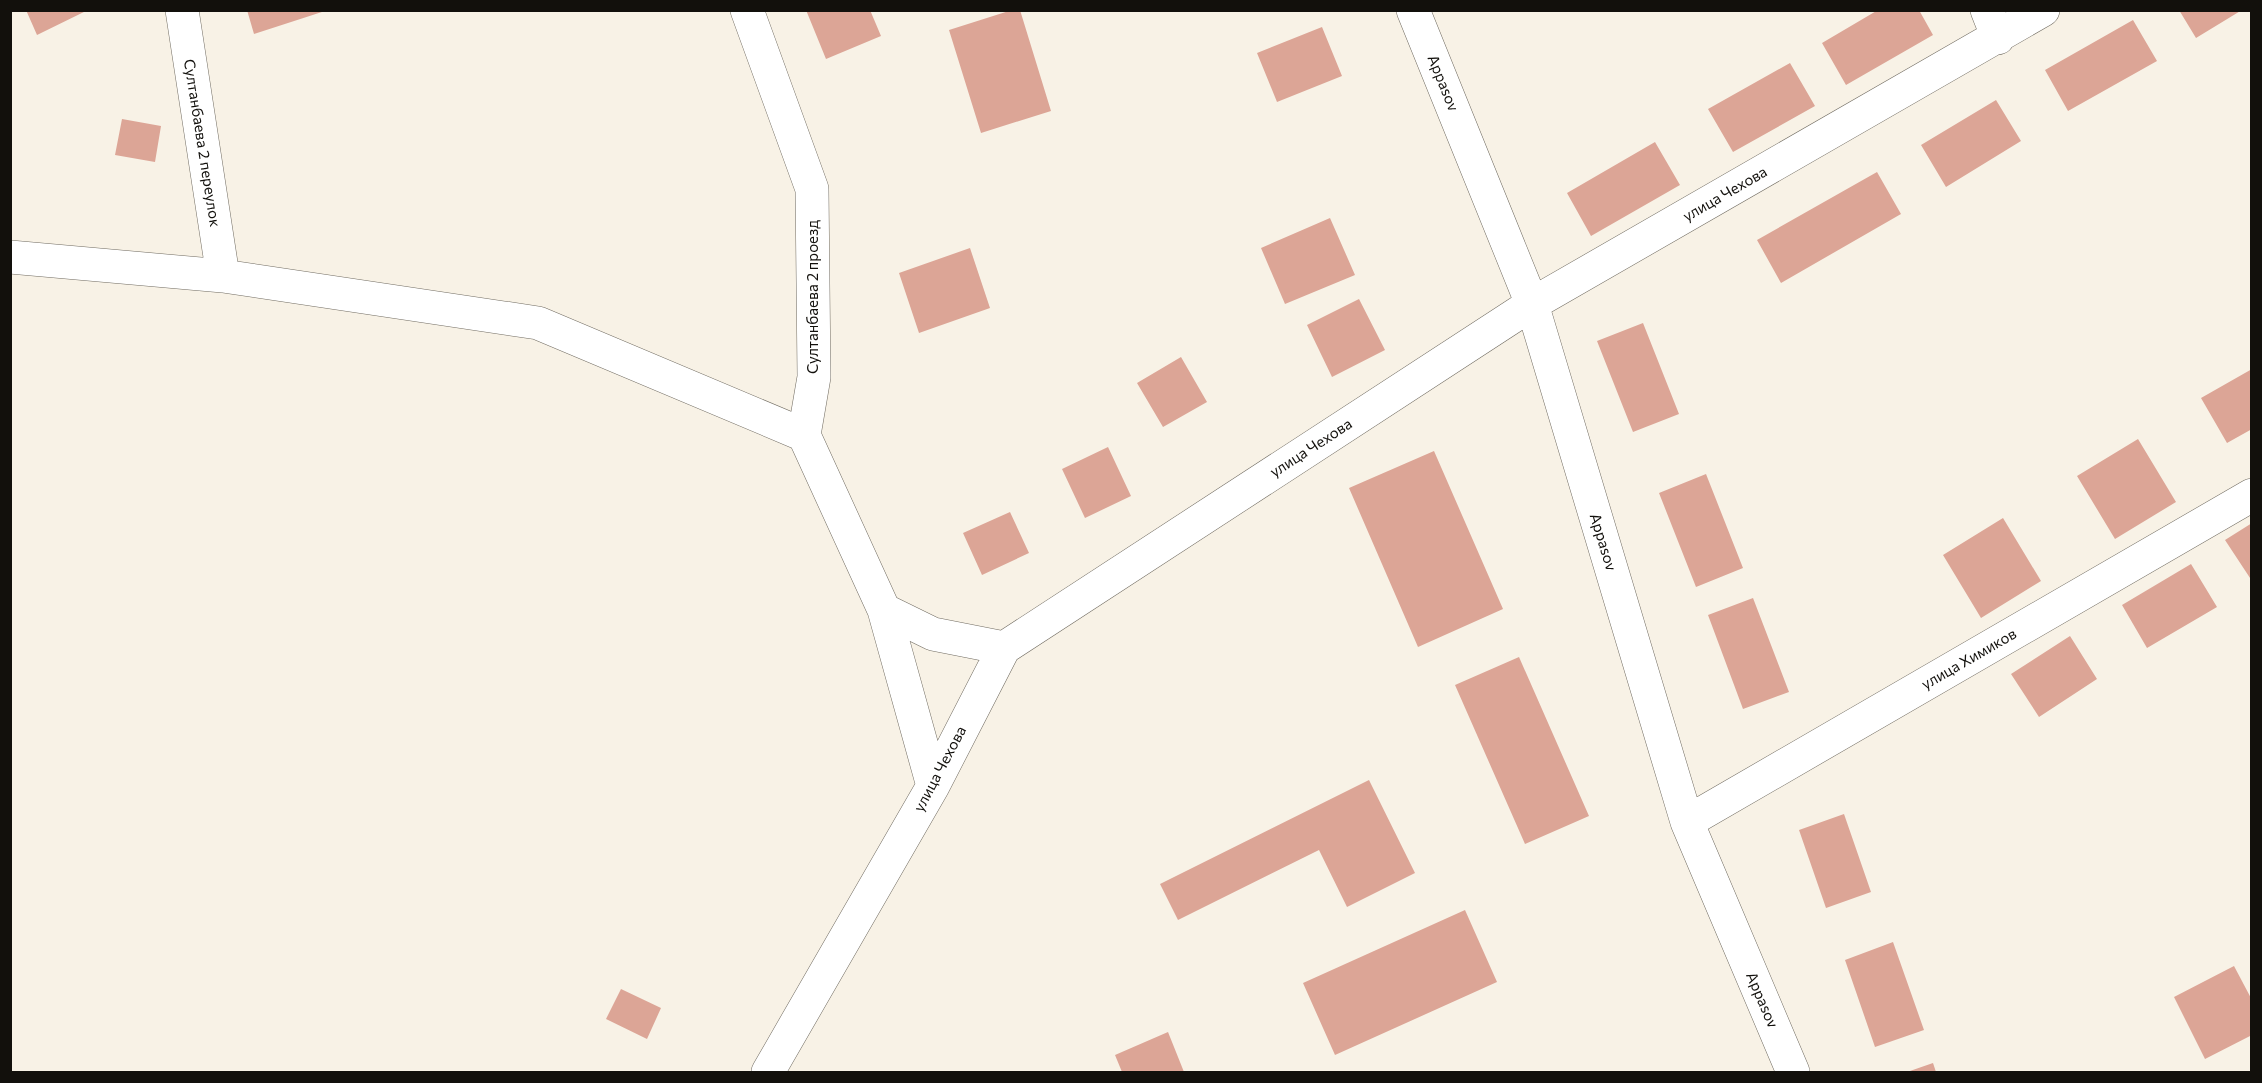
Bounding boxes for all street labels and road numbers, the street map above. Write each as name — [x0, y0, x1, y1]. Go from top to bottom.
street label: Appasov — [1425, 52, 1463, 114]
street label: Султанбаева 2 переулок — [181, 58, 225, 228]
street label: улица Чехова — [1679, 162, 1770, 225]
street label: Султанбаева 2 проезд — [803, 220, 821, 374]
street label: улица Чехова — [1266, 414, 1355, 480]
street label: Appasov — [1587, 511, 1621, 573]
street label: улица Химиков — [1918, 624, 2019, 693]
street label: улица Чехова — [909, 723, 969, 814]
street label: Appasov — [1743, 969, 1783, 1031]

